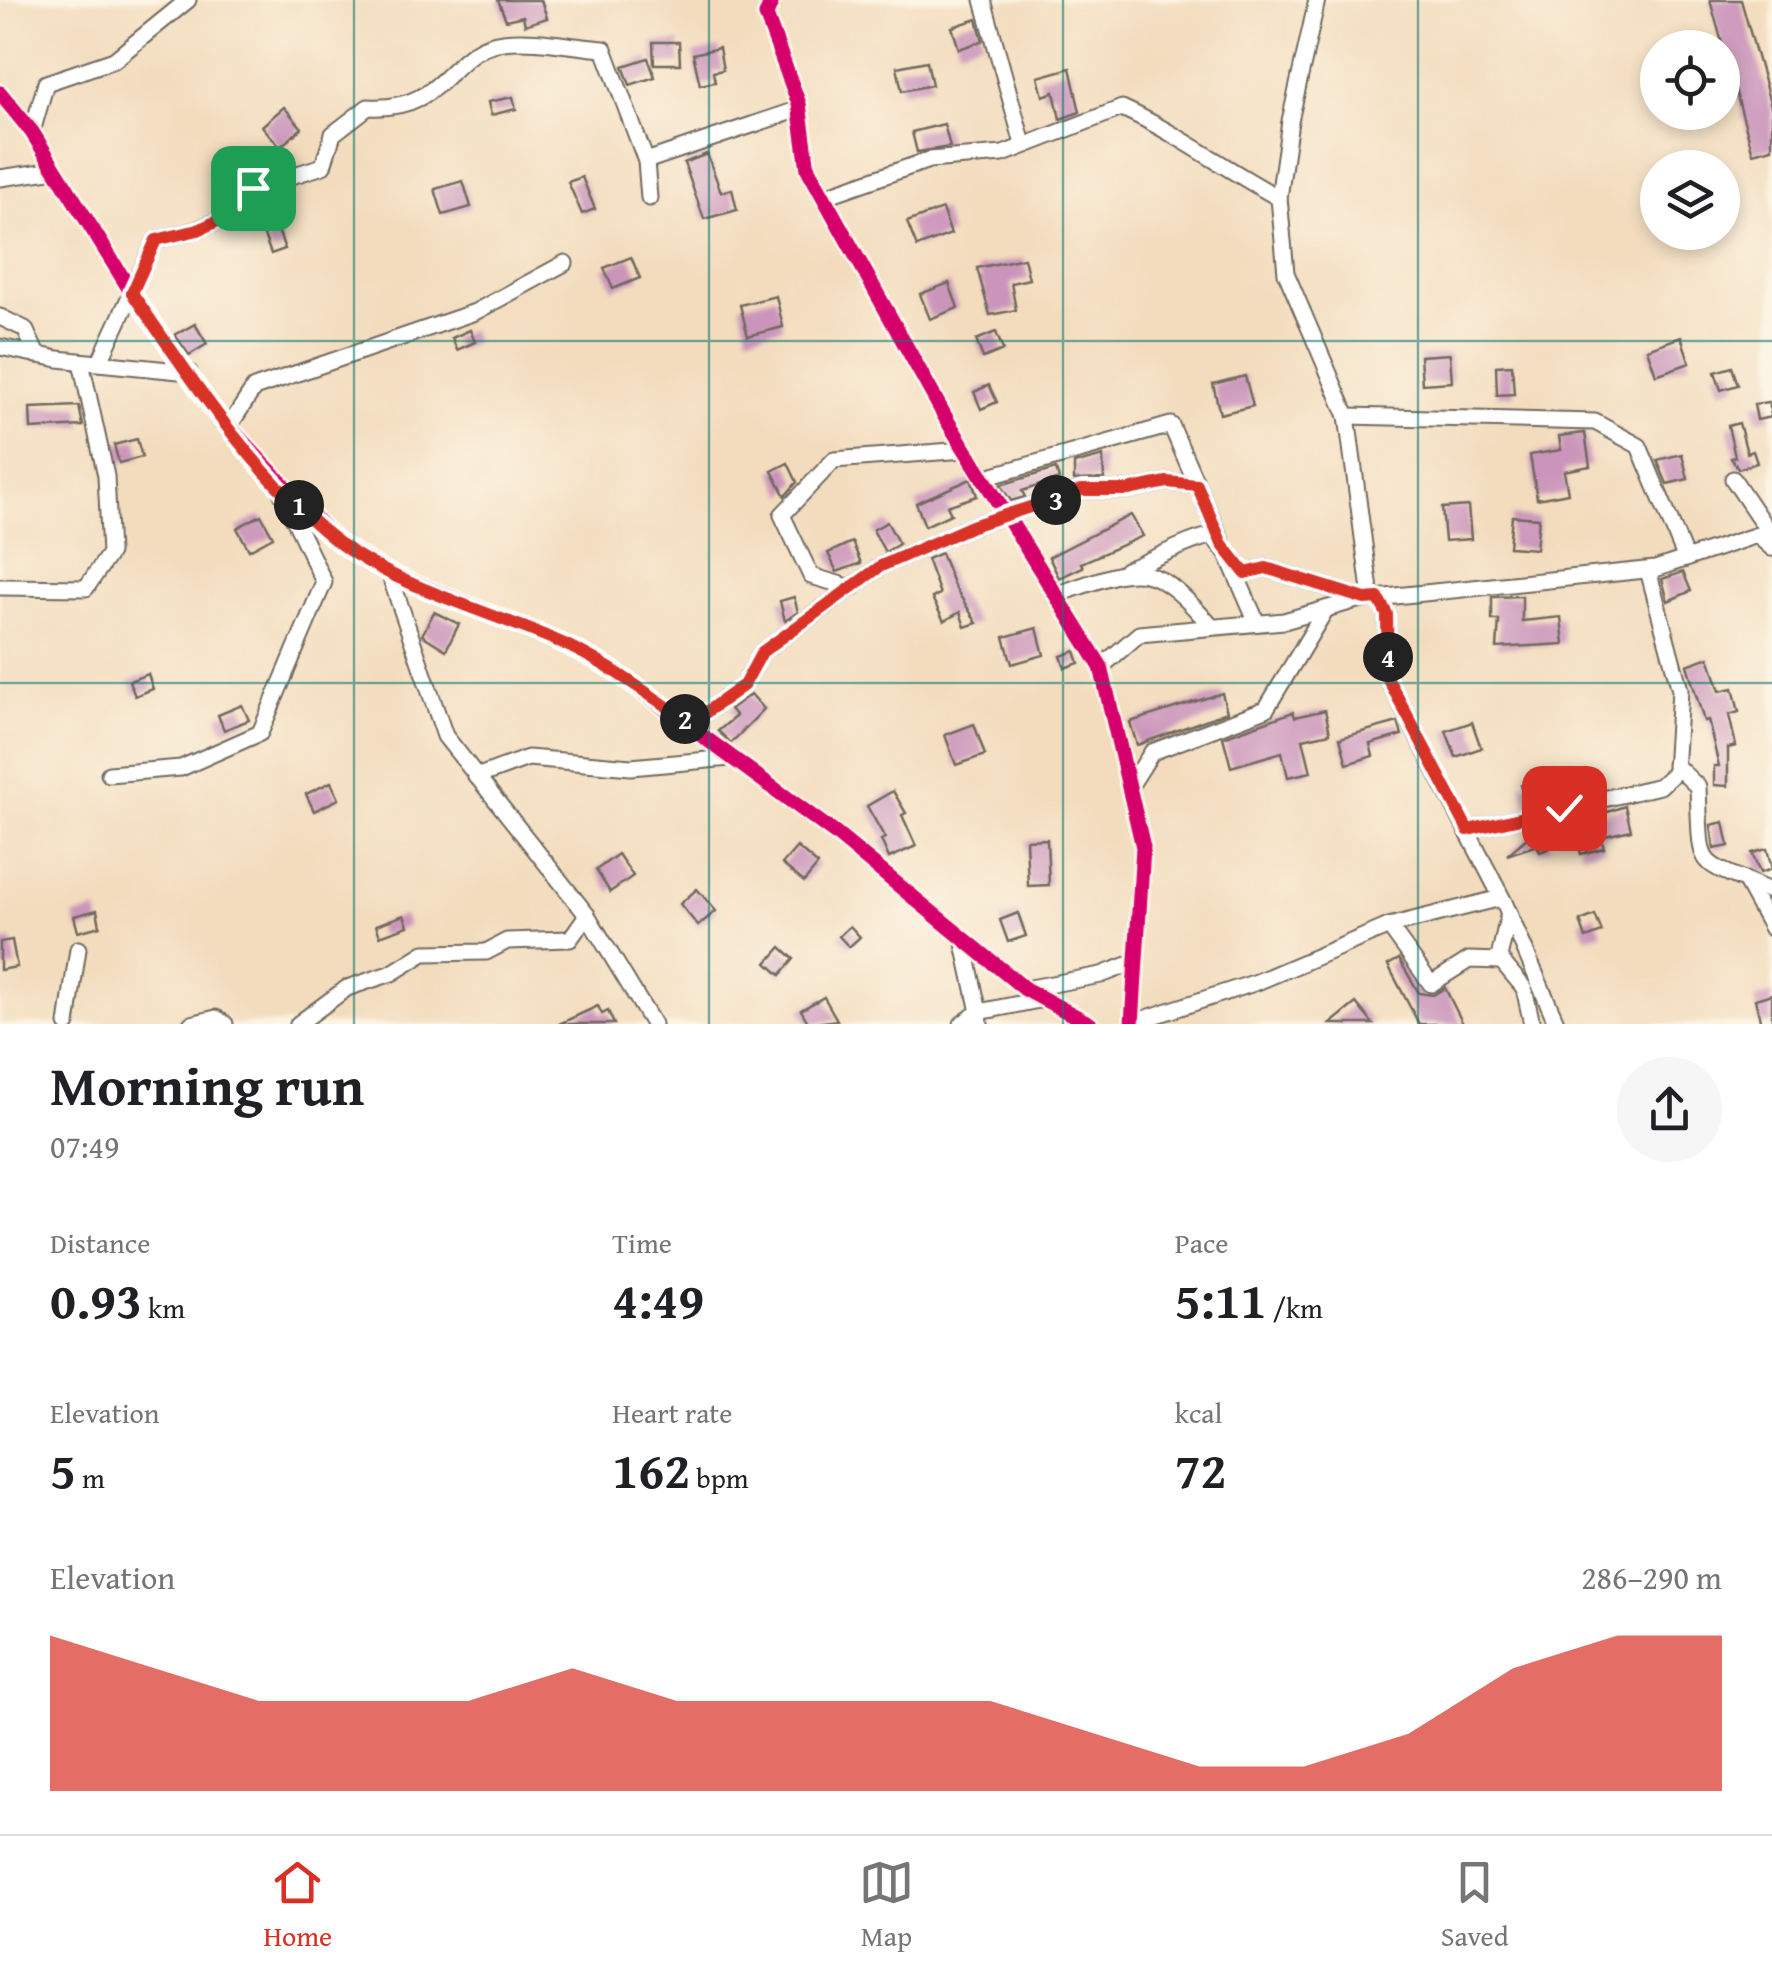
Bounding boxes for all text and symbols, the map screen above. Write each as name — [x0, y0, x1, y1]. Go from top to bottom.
map controls — [1640, 30, 1740, 250]
button: locate — [1640, 30, 1740, 130]
pin — [211, 146, 296, 231]
button: layers — [1640, 150, 1740, 250]
icon: arrive — [226, 161, 281, 216]
pin: 3 — [1031, 475, 1081, 525]
text: 3 — [1049, 479, 1063, 520]
pin: 1 — [274, 480, 324, 530]
text: 1 — [292, 484, 306, 525]
pin: 4 — [1363, 632, 1413, 682]
text: 4 — [1381, 636, 1395, 677]
pin: 2 — [660, 694, 710, 744]
text: 2 — [678, 698, 692, 739]
pin — [1522, 766, 1607, 851]
icon: check — [1537, 781, 1592, 836]
text: Morning run — [50, 1045, 364, 1125]
button: share — [1617, 1057, 1722, 1162]
text: 07:49 — [50, 1123, 119, 1170]
text: Distance — [50, 1222, 150, 1263]
text: Time — [612, 1222, 672, 1263]
text: Pace — [1175, 1222, 1229, 1263]
text: 0.93 — [50, 1263, 142, 1336]
text: 4:49 — [612, 1263, 704, 1336]
text: 5:11 — [1175, 1263, 1267, 1336]
text: km — [142, 1287, 185, 1328]
text: /km — [1267, 1287, 1323, 1328]
text: Elevation — [50, 1392, 160, 1433]
text: Heart rate — [612, 1392, 732, 1433]
text: kcal — [1175, 1392, 1222, 1433]
text: 5 — [50, 1433, 76, 1506]
text: 162 — [612, 1433, 690, 1506]
text: 72 — [1175, 1433, 1226, 1506]
text: m — [76, 1457, 105, 1498]
text: bpm — [690, 1457, 749, 1498]
text: Elevation — [50, 1554, 175, 1601]
text: 286–290 m — [1581, 1554, 1722, 1601]
tab: Home — [263, 1855, 332, 1956]
tab: Map — [859, 1855, 914, 1956]
tab: Saved — [1441, 1855, 1509, 1956]

